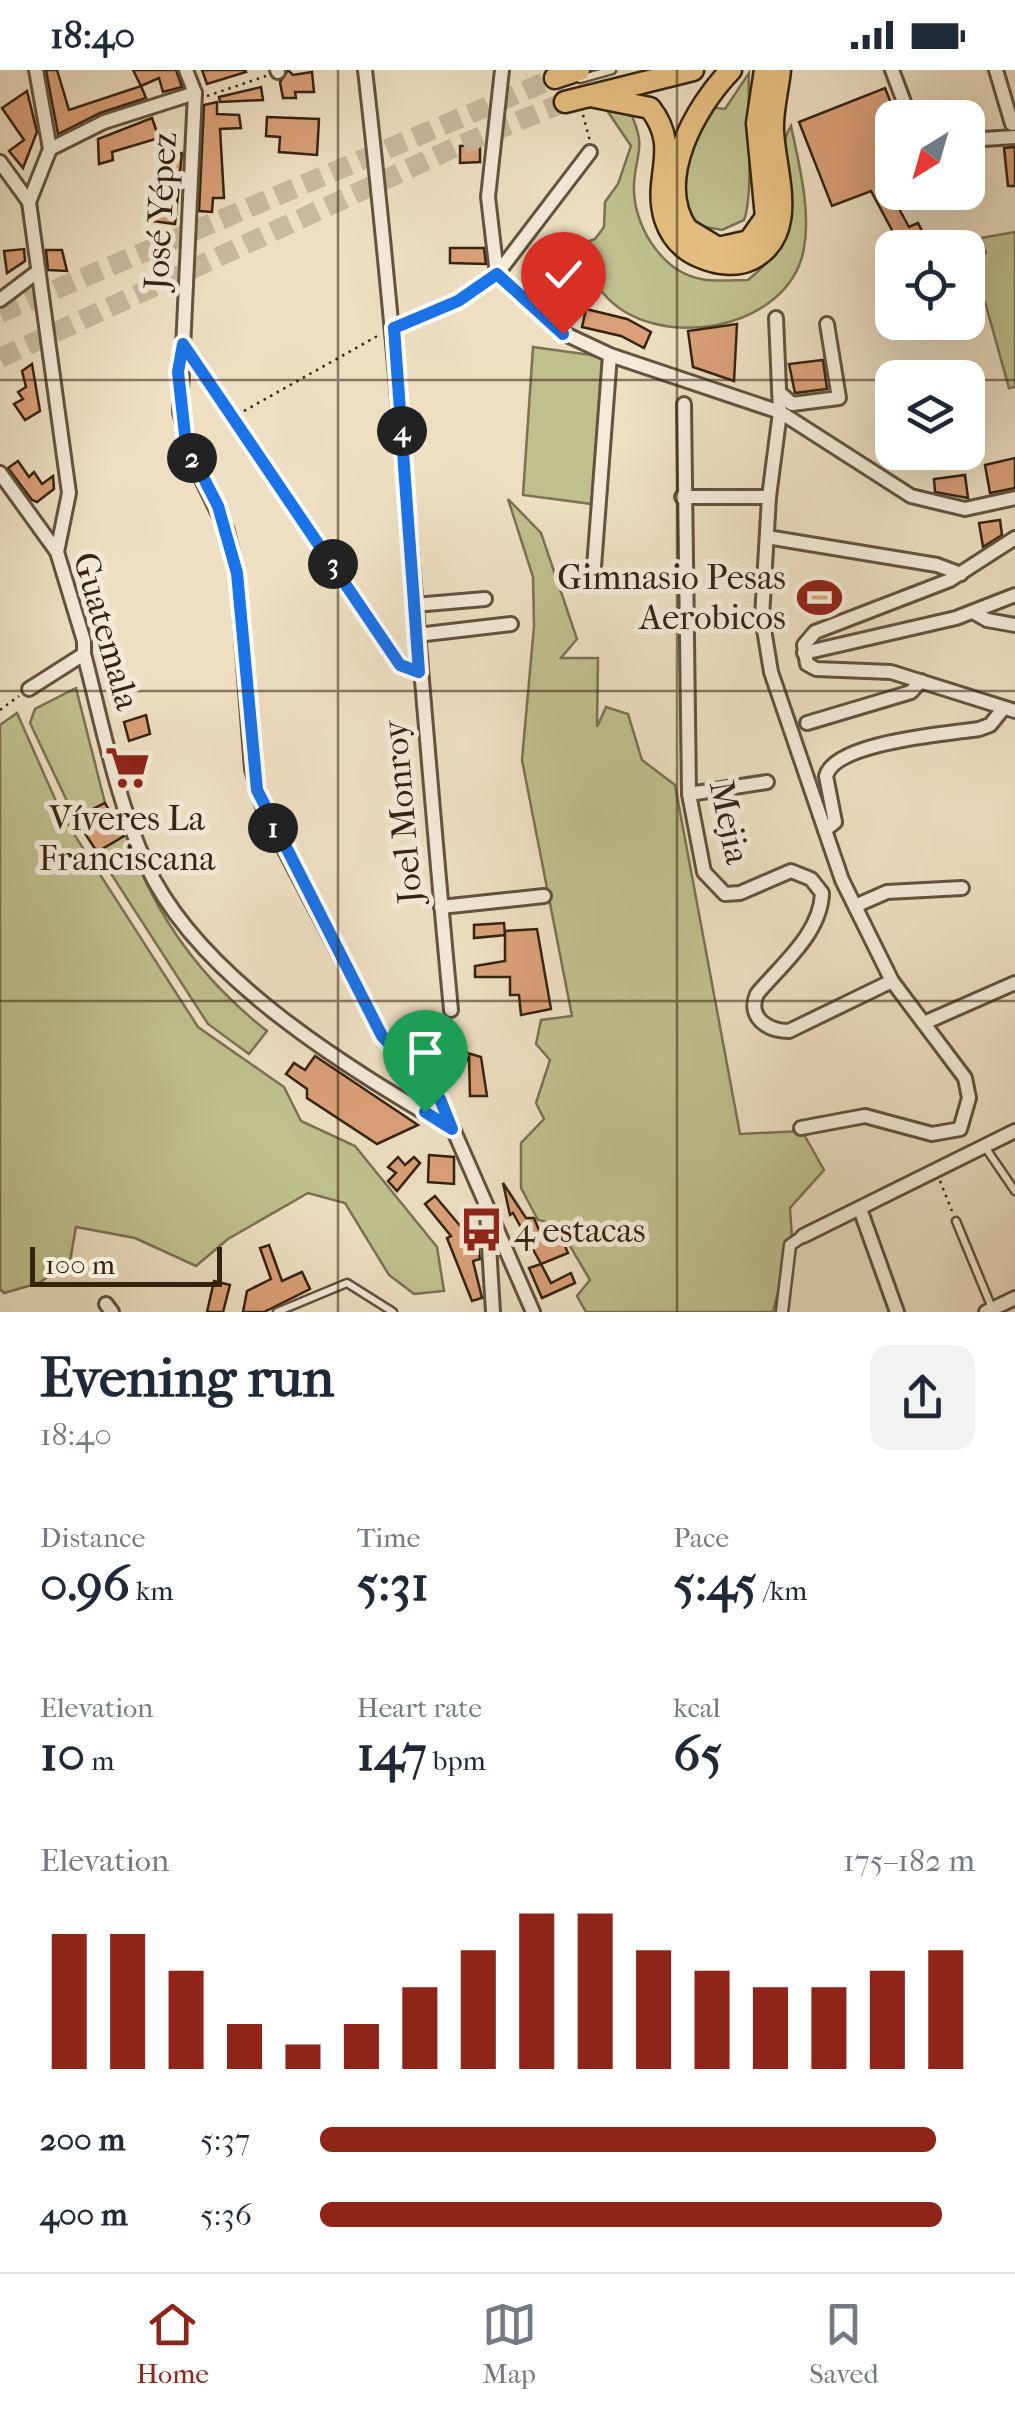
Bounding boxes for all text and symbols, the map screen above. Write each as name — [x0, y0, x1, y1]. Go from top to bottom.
text: 18:40 — [50, 13, 135, 58]
north arrow — [875, 100, 985, 210]
map controls — [875, 100, 985, 470]
street label: José Yépez — [136, 131, 185, 294]
button: locate — [875, 230, 985, 340]
pin — [521, 232, 606, 335]
icon: check — [536, 247, 591, 302]
button: layers — [875, 360, 985, 470]
pin: 4 — [377, 406, 427, 456]
text: 4 — [394, 414, 410, 447]
pin: 2 — [167, 433, 217, 483]
text: 2 — [185, 441, 199, 474]
pin: 3 — [308, 539, 358, 589]
text: 3 — [327, 547, 339, 580]
street label: Guatemala — [65, 548, 149, 715]
place label: Gimnasio Pesas Aerobicos — [557, 557, 786, 638]
sports icon: Gimnasio Pesas Aerobicos — [795, 573, 843, 621]
street label: Joel Monroy — [374, 717, 431, 908]
supermarket icon: Víveres La Franciscana — [103, 744, 151, 792]
street label: Mejia — [701, 777, 759, 868]
place label: Víveres La Franciscana — [39, 798, 216, 879]
pin: 1 — [248, 803, 298, 853]
text: 1 — [268, 811, 278, 844]
pin — [383, 1010, 468, 1113]
icon: arrive — [398, 1025, 453, 1080]
bus stop icon: 4 estacas — [457, 1206, 505, 1254]
place label: 4 estacas — [514, 1210, 646, 1251]
scale bar — [30, 1242, 222, 1286]
text: 100 m — [45, 1248, 115, 1281]
button: share — [870, 1345, 975, 1450]
text: Evening run — [40, 1346, 334, 1410]
text: 18:40 — [40, 1416, 112, 1453]
text: Distance — [40, 1521, 145, 1554]
text: Time — [357, 1521, 420, 1554]
text: Pace — [673, 1521, 729, 1554]
text: 0.96 — [40, 1554, 130, 1613]
text: 5:31 — [357, 1554, 429, 1613]
text: 5:45 — [673, 1554, 757, 1613]
text: km — [130, 1574, 174, 1607]
text: /km — [757, 1574, 807, 1607]
text: Elevation — [40, 1691, 153, 1724]
text: Heart rate — [357, 1691, 482, 1724]
text: kcal — [673, 1691, 720, 1724]
text: 10 — [40, 1724, 85, 1783]
text: 147 — [357, 1724, 427, 1783]
text: 65 — [673, 1724, 722, 1783]
text: m — [85, 1744, 114, 1777]
text: bpm — [427, 1744, 486, 1777]
text: Elevation — [40, 1842, 169, 1879]
text: 175–182 m — [843, 1842, 975, 1879]
text: 200 m — [40, 2121, 125, 2158]
text: 5:37 — [200, 2121, 250, 2158]
text: 400 m — [40, 2196, 128, 2233]
text: 5:36 — [200, 2196, 252, 2233]
tab: Home — [136, 2297, 209, 2390]
tab: Map — [482, 2297, 537, 2390]
tab: Saved — [809, 2297, 879, 2390]

